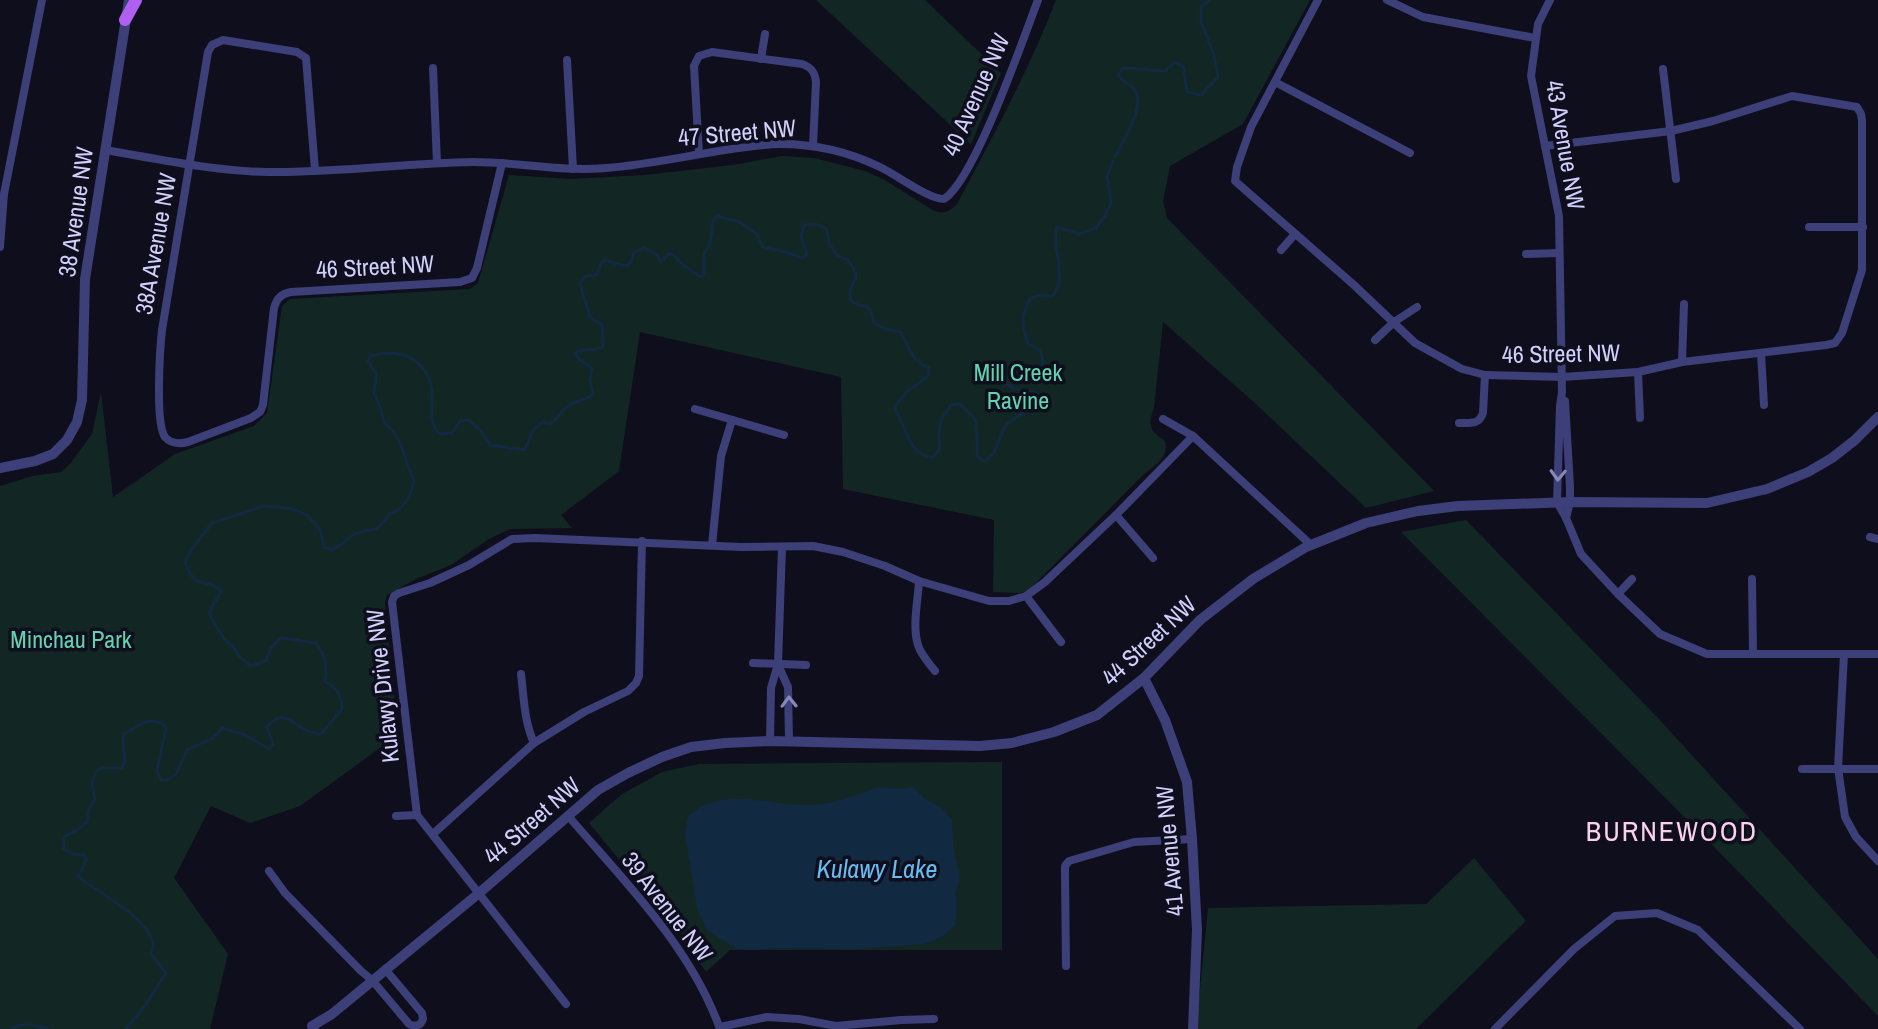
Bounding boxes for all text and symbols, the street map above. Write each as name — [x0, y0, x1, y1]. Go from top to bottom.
street label: 40 Avenue NW — [934, 28, 1017, 161]
street label: 43 Avenue NW — [1539, 78, 1593, 212]
street label: 47 Street NW — [677, 111, 798, 153]
street label: 38 Avenue NW — [50, 144, 100, 279]
street label: 38A Avenue NW — [127, 170, 183, 317]
street label: 46 Street NW — [315, 247, 435, 285]
street label: 46 Street NW — [1502, 336, 1621, 370]
park label: Mill Creek Ravine — [974, 356, 1062, 416]
one-way arrow — [1549, 469, 1567, 482]
street label: 44 Street NW — [1094, 588, 1203, 692]
street label: Kulawy Drive NW — [358, 607, 406, 764]
park label: Minchau Park — [10, 623, 132, 655]
one-way arrow — [780, 695, 797, 708]
street label: 44 Street NW — [476, 769, 587, 871]
street label: 41 Avenue NW — [1147, 784, 1191, 918]
district label: BURNEWOOD — [1586, 812, 1758, 850]
street label: 39 Avenue NW — [615, 845, 721, 968]
water label: Kulawy Lake — [817, 851, 937, 886]

